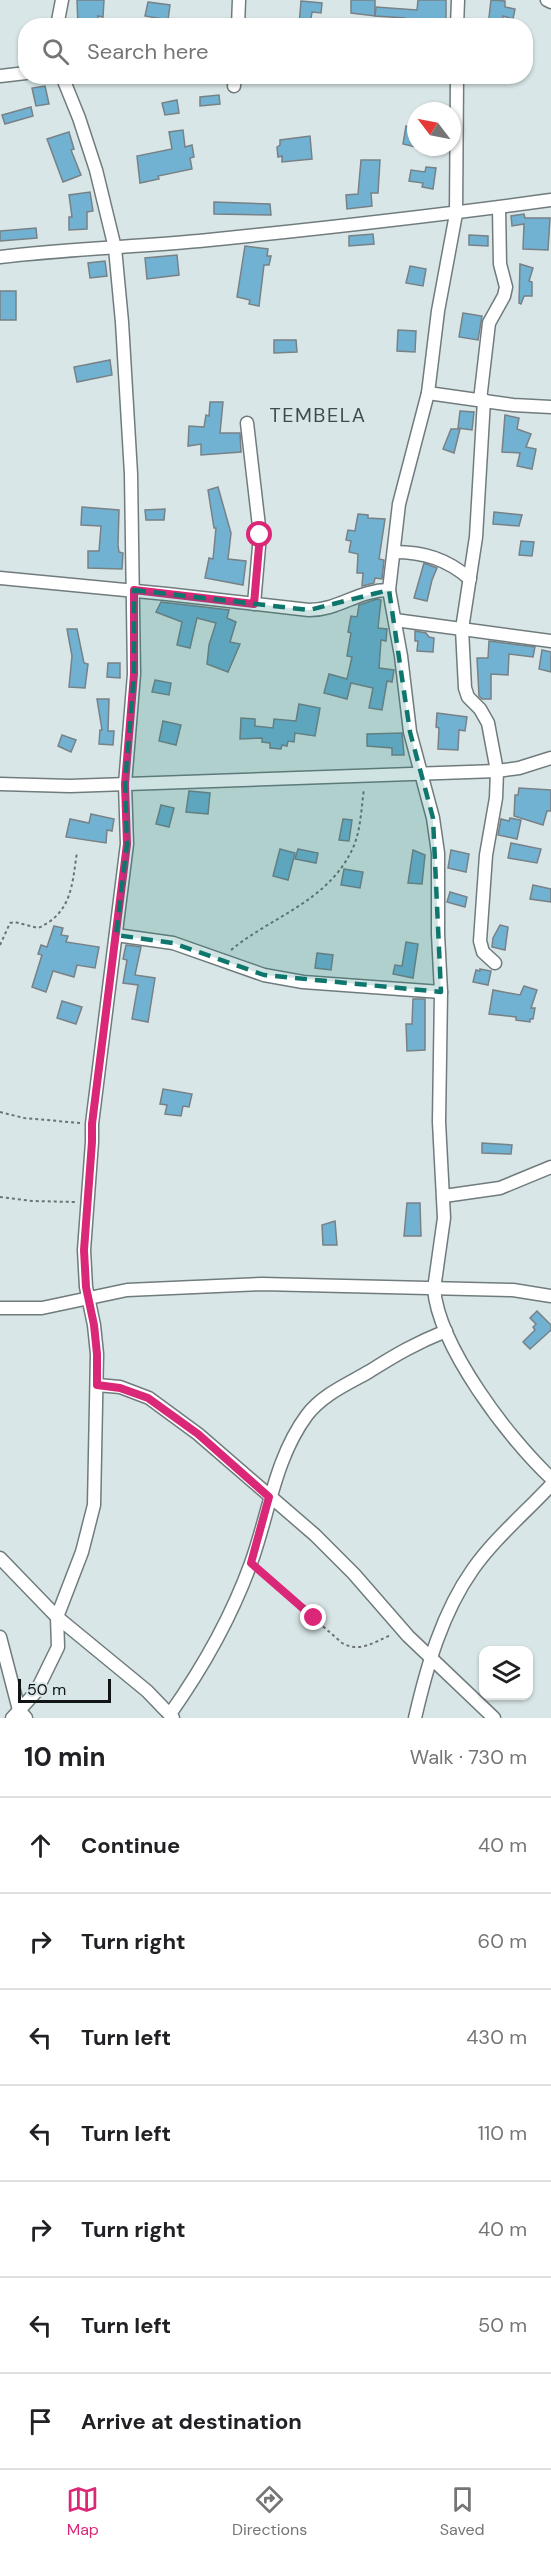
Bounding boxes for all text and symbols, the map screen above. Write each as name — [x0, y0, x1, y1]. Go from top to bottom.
search box — [18, 18, 533, 84]
icon: search — [39, 35, 72, 68]
text: Search here — [87, 37, 208, 66]
north arrow — [407, 102, 461, 156]
district label: TEMBELA — [269, 402, 367, 428]
route start — [246, 521, 272, 547]
route end — [300, 1604, 326, 1630]
map controls — [479, 1646, 533, 1700]
button: layers — [479, 1646, 533, 1700]
scale bar — [18, 1676, 111, 1704]
text: 50 m — [27, 1679, 66, 1700]
text: 10 min — [24, 1740, 106, 1774]
text: Walk · 730 m — [410, 1744, 527, 1770]
icon: ahead — [24, 1829, 57, 1862]
text: Continue — [81, 1831, 180, 1860]
text: 40 m — [478, 1832, 527, 1858]
icon: right — [24, 1925, 57, 1958]
text: Turn right — [81, 1927, 186, 1956]
text: 60 m — [478, 1928, 527, 1954]
icon: left — [24, 2021, 57, 2054]
text: Turn left — [81, 2023, 171, 2052]
text: 430 m — [466, 2024, 527, 2050]
icon: left — [24, 2117, 57, 2150]
text: Turn left — [81, 2119, 171, 2148]
text: 110 m — [478, 2120, 527, 2146]
icon: right — [24, 2213, 57, 2246]
text: Turn right — [81, 2215, 186, 2244]
text: 40 m — [478, 2216, 527, 2242]
icon: left — [24, 2309, 57, 2342]
text: Turn left — [81, 2311, 171, 2340]
text: 50 m — [478, 2312, 527, 2338]
icon: arrive — [24, 2405, 57, 2438]
text: Arrive at destination — [81, 2407, 302, 2436]
tab: Map — [66, 2483, 99, 2540]
tab: Directions — [232, 2483, 307, 2540]
tab: Saved — [440, 2483, 485, 2540]

